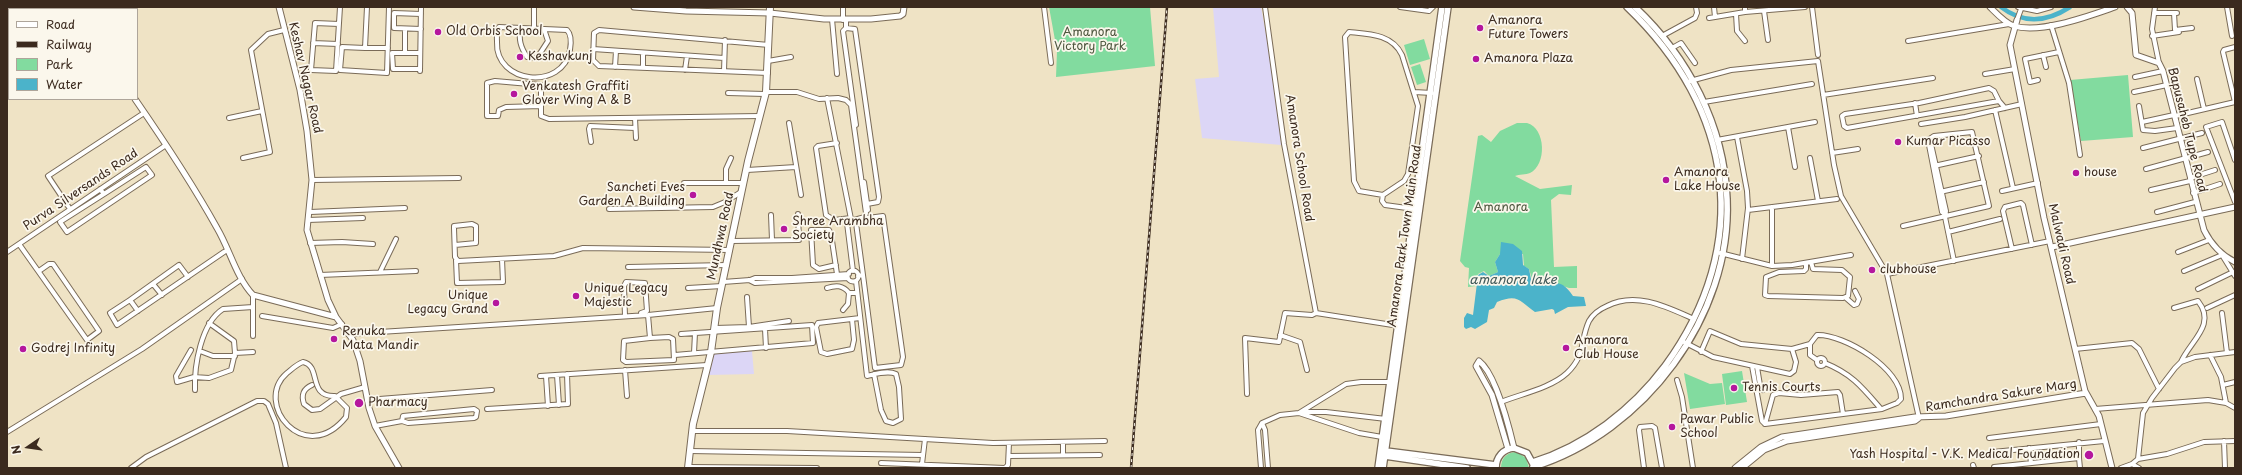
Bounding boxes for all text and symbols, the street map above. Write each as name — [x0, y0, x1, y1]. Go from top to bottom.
legend — [8, 8, 138, 100]
place label: Amanora Future Towers — [1488, 14, 1568, 42]
text: Road — [46, 15, 75, 33]
street label: Keshav Nagar Road — [285, 21, 325, 135]
marker: Amanora Future Towers — [1475, 23, 1485, 33]
place label: Old Orbis School — [446, 25, 542, 39]
park label: Amanora Victory Park — [1054, 26, 1126, 54]
marker: Old Orbis School — [433, 27, 443, 37]
text: Railway — [46, 35, 92, 53]
place label: Keshavkunj — [528, 50, 592, 64]
marker: Keshavkunj — [515, 52, 525, 62]
place label: Amanora Plaza — [1484, 52, 1573, 66]
marker: Amanora Plaza — [1471, 54, 1481, 64]
text: Park — [46, 55, 73, 73]
street label: Bapusaheb Tupe Road — [2164, 66, 2210, 194]
text: Water — [46, 75, 82, 93]
place label: Venkatesh Graffiti Glover Wing A & B — [522, 80, 631, 108]
marker: Venkatesh Graffiti Glover Wing A & B — [509, 89, 519, 99]
street label: Amanora School Road — [1282, 93, 1316, 223]
place label: Kumar Picasso — [1906, 135, 1990, 149]
marker: Kumar Picasso — [1893, 137, 1903, 147]
street label: Amanora Park Town Main Road — [1385, 144, 1425, 328]
street label: Purva Silversands Road — [21, 146, 141, 234]
place label: Amanora Lake House — [1674, 166, 1741, 194]
place label: house — [2084, 166, 2117, 180]
marker: house — [2071, 168, 2081, 178]
marker: Amanora Lake House — [1661, 175, 1671, 185]
place label: Sancheti Eves Garden A Building — [579, 181, 685, 209]
marker: Sancheti Eves Garden A Building — [688, 190, 698, 200]
street label: Mundhwa Road — [705, 191, 737, 281]
park label: Amanora — [1474, 201, 1528, 215]
street label: Malwadi Road — [2045, 202, 2077, 286]
place label: Shree Arambha Society — [792, 215, 883, 243]
marker: Shree Arambha Society — [779, 224, 789, 234]
place label: clubhouse — [1880, 263, 1937, 277]
marker: clubhouse — [1867, 265, 1877, 275]
water label: amanora lake — [1469, 272, 1557, 288]
place label: Unique Legacy Majestic — [584, 282, 668, 310]
place label: Unique Legacy Grand — [408, 289, 488, 317]
marker: Unique Legacy Majestic — [571, 291, 581, 301]
marker: Unique Legacy Grand — [491, 298, 501, 308]
place label: Renuka Mata Mandir — [342, 325, 419, 353]
marker: Renuka Mata Mandir — [329, 334, 339, 344]
place label: Amanora Club House — [1574, 334, 1639, 362]
place label: Godrej Infinity — [31, 342, 115, 356]
marker: Amanora Club House — [1561, 343, 1571, 353]
marker: Godrej Infinity — [18, 344, 28, 354]
street label: Ramchandra Sakure Marg — [1924, 377, 2078, 415]
place label: Tennis Courts — [1742, 381, 1820, 395]
marker: Tennis Courts — [1729, 383, 1739, 393]
place label: Pharmacy — [368, 396, 428, 410]
marker: Pharmacy — [353, 397, 365, 409]
place label: Pawar Public School — [1680, 413, 1754, 441]
marker: Pawar Public School — [1667, 422, 1677, 432]
north arrow — [8, 427, 48, 467]
text: N — [7, 444, 25, 456]
place label: Yash Hospital - V.K. Medical Foundation — [1850, 448, 2080, 462]
marker: Yash Hospital - V.K. Medical Foundation — [2083, 449, 2095, 461]

